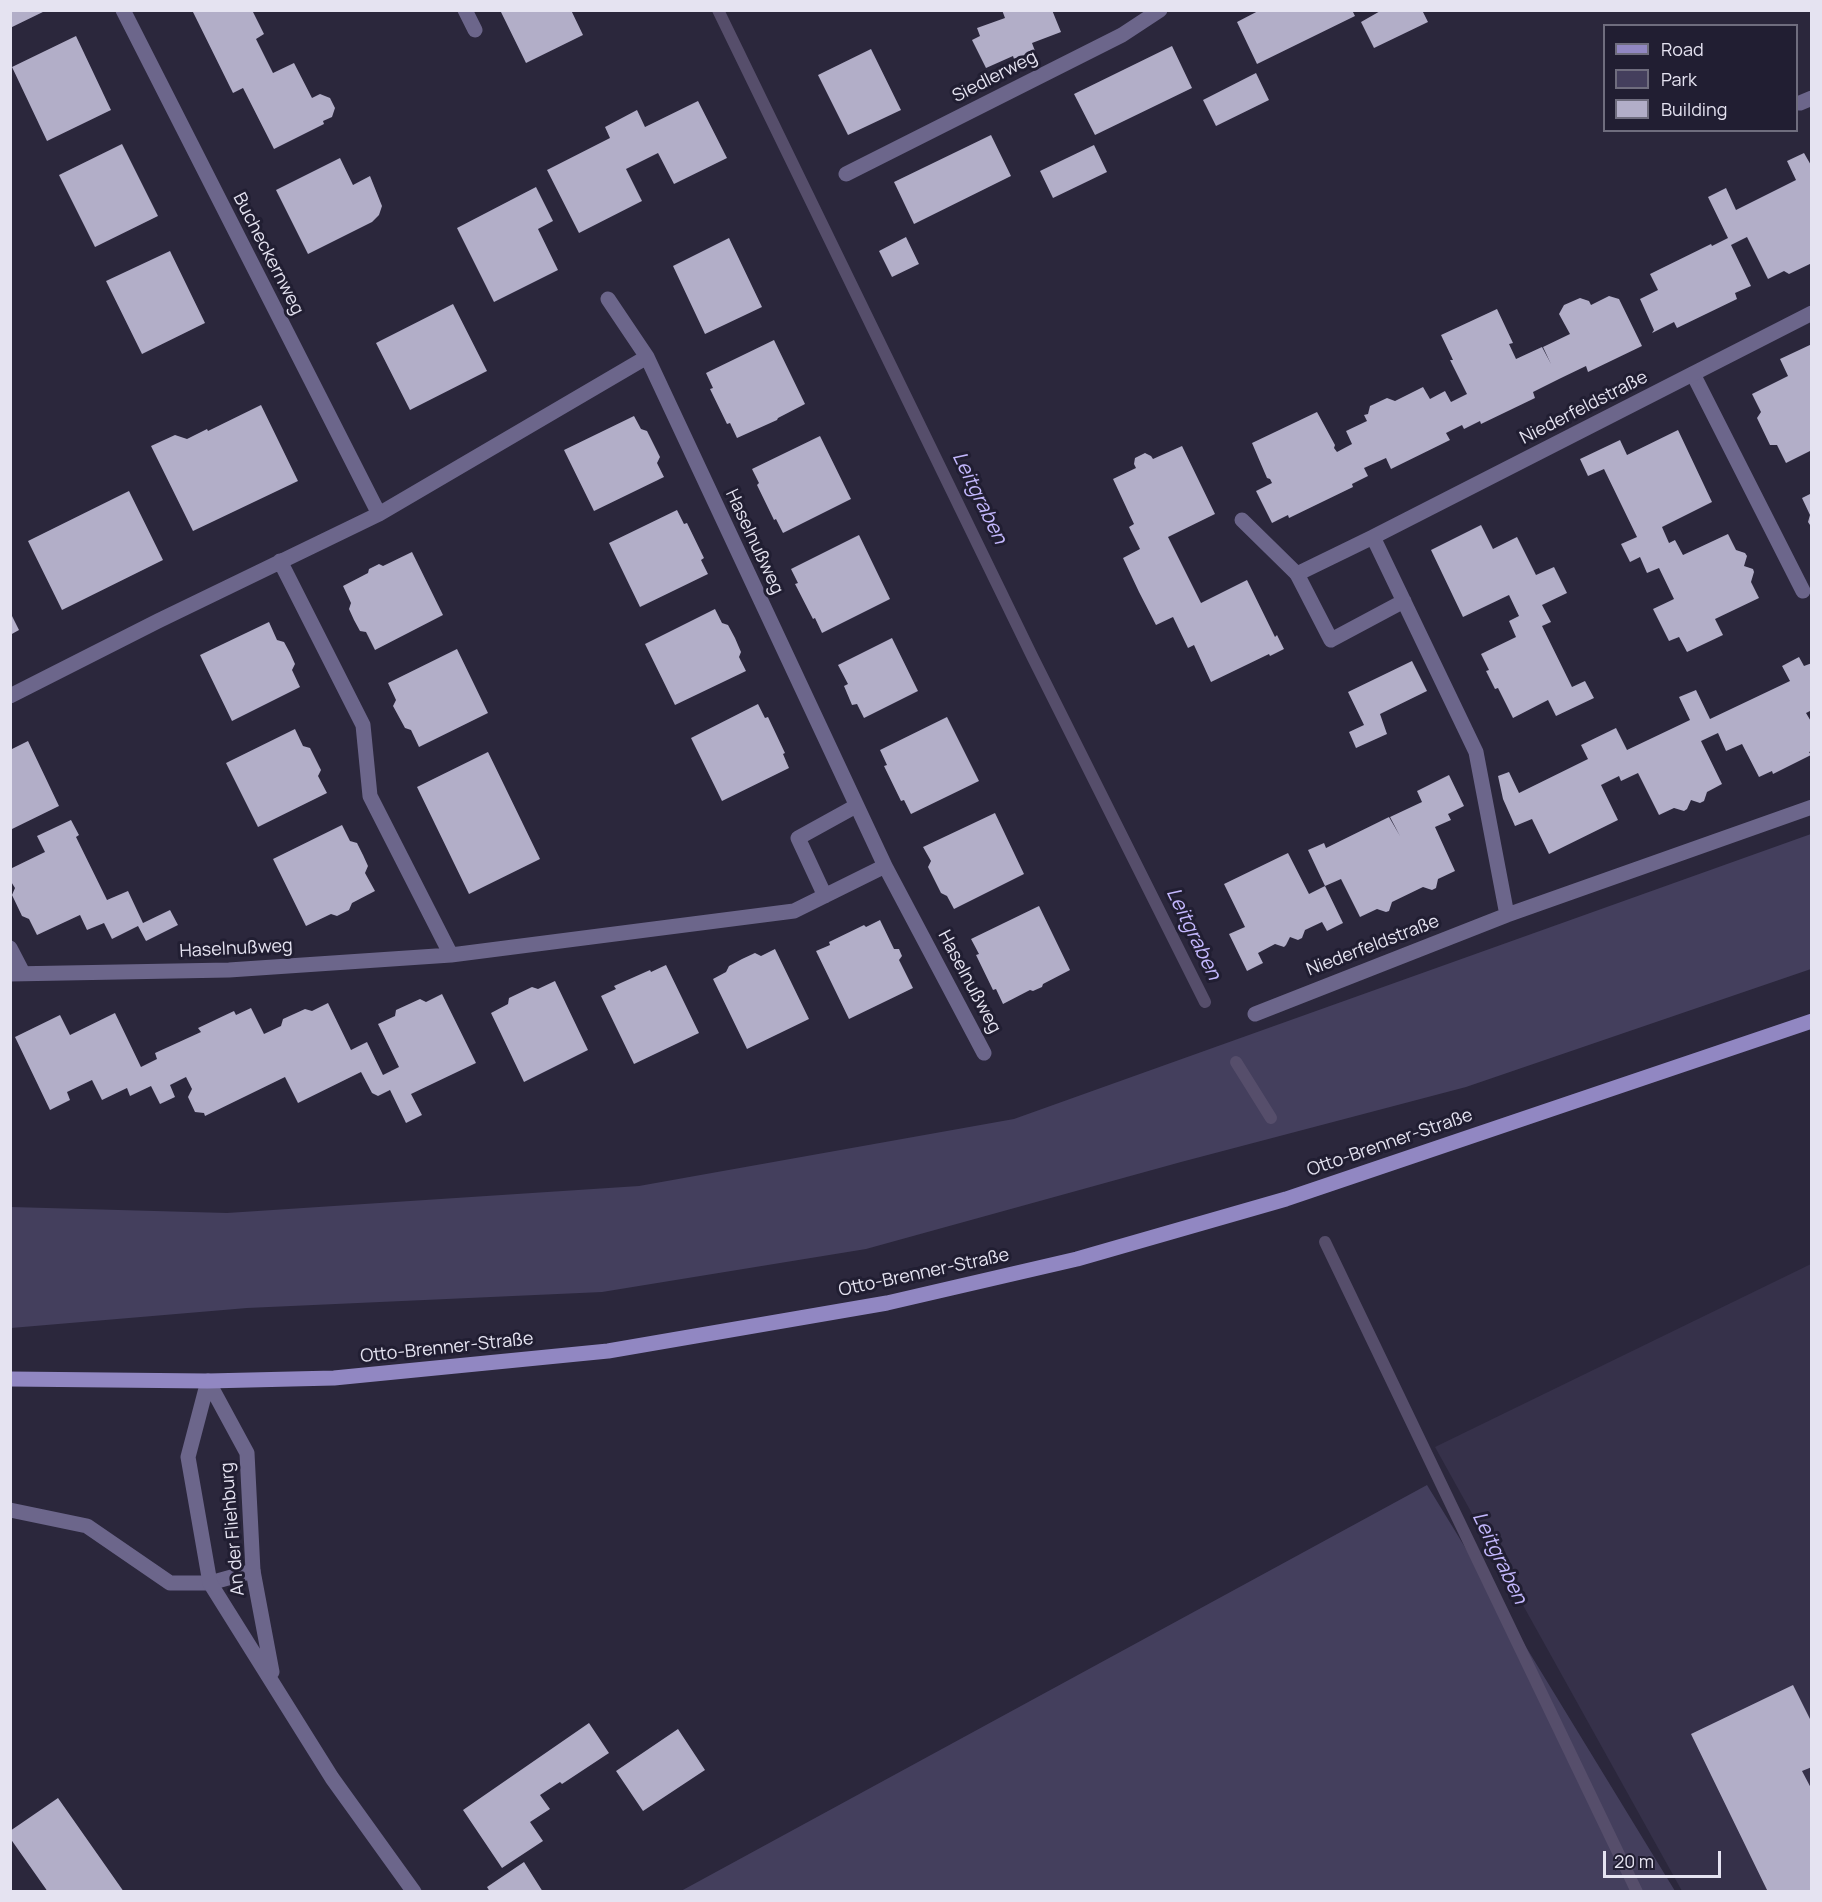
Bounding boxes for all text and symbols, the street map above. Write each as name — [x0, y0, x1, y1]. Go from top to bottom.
legend — [1603, 24, 1798, 132]
text: Road — [1661, 37, 1704, 61]
street label: Siedlerweg — [949, 46, 1041, 108]
text: Park — [1661, 67, 1697, 91]
text: Building — [1661, 97, 1727, 121]
street label: Bucheckernweg — [228, 189, 308, 319]
street label: Niederfeldstraße — [1517, 367, 1651, 449]
water label: Leitgraben — [946, 448, 1012, 548]
street label: Haselnußweg — [720, 486, 788, 598]
water label: Leitgraben — [1160, 884, 1226, 984]
street label: Niederfeldstraße — [1304, 911, 1442, 981]
street label: Haselnußweg — [933, 927, 1005, 1037]
street label: Haselnußweg — [179, 935, 293, 963]
street label: Otto-Brenner-Straße — [1304, 1104, 1476, 1182]
street label: Otto-Brenner-Straße — [837, 1244, 1011, 1302]
street label: Otto-Brenner-Straße — [359, 1328, 535, 1368]
street label: An der Fliehburg — [216, 1461, 250, 1597]
water label: Leitgraben — [1466, 1508, 1532, 1608]
scale bar — [1606, 1839, 1724, 1877]
text: 20 m — [1614, 1849, 1654, 1873]

